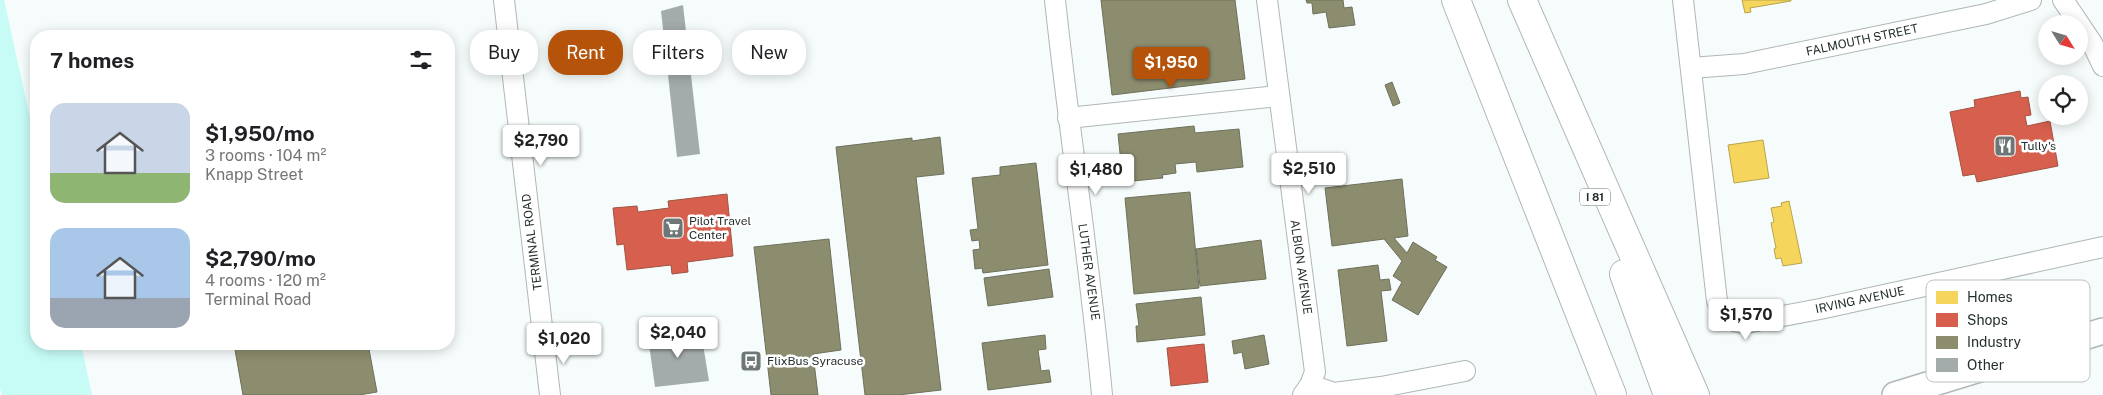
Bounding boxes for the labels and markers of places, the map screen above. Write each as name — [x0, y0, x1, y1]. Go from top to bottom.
pin: $1,950 — [1130, 46, 1212, 89]
pin: $2,790 — [500, 124, 582, 167]
restaurant icon: Tully's — [1993, 134, 2017, 158]
place label: Tully's — [2021, 139, 2056, 153]
pin: $2,510 — [1268, 152, 1350, 195]
pin: $1,480 — [1055, 154, 1137, 196]
place label: Pilot Travel Center — [689, 214, 751, 242]
supermarket icon: Pilot Travel Center — [661, 216, 685, 240]
pin: $1,570 — [1705, 298, 1787, 341]
pin: $2,040 — [637, 316, 719, 359]
pin: $1,020 — [523, 322, 605, 365]
bus stop icon: FlixBus Syracuse — [739, 349, 763, 373]
place label: FlixBus Syracuse — [767, 354, 864, 368]

